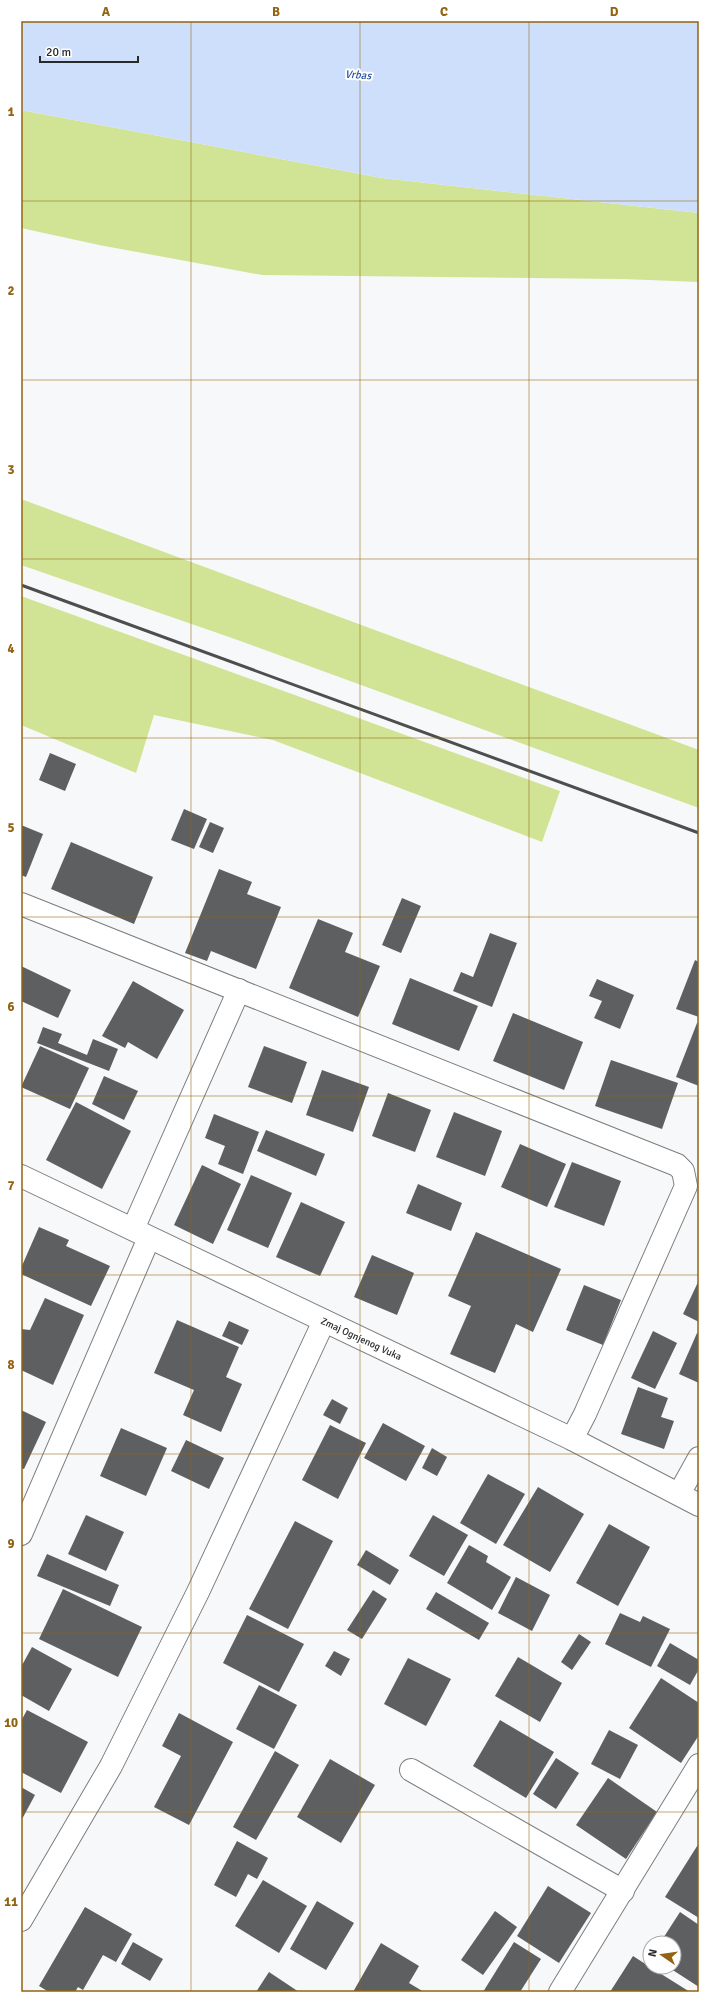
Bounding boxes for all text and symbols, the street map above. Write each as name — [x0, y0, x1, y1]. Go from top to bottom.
text: A — [102, 4, 111, 20]
text: B — [272, 4, 280, 20]
text: C — [440, 4, 448, 20]
text: D — [610, 4, 619, 20]
scale bar — [40, 38, 138, 64]
text: 20 m — [46, 45, 71, 60]
water label: Vrbas — [345, 68, 373, 82]
text: 1 — [7, 104, 15, 120]
text: 2 — [7, 283, 15, 299]
text: 3 — [7, 462, 15, 478]
text: 4 — [7, 641, 15, 657]
text: 5 — [7, 820, 15, 836]
text: 6 — [7, 999, 15, 1015]
text: 7 — [7, 1178, 15, 1194]
street label: Zmaj Ognjenog Vuka — [319, 1315, 403, 1363]
text: 8 — [7, 1357, 15, 1373]
text: 9 — [7, 1536, 15, 1552]
text: 10 — [4, 1715, 18, 1731]
text: 11 — [4, 1894, 18, 1910]
north arrow — [642, 1935, 682, 1975]
text: N — [646, 1948, 660, 1958]

